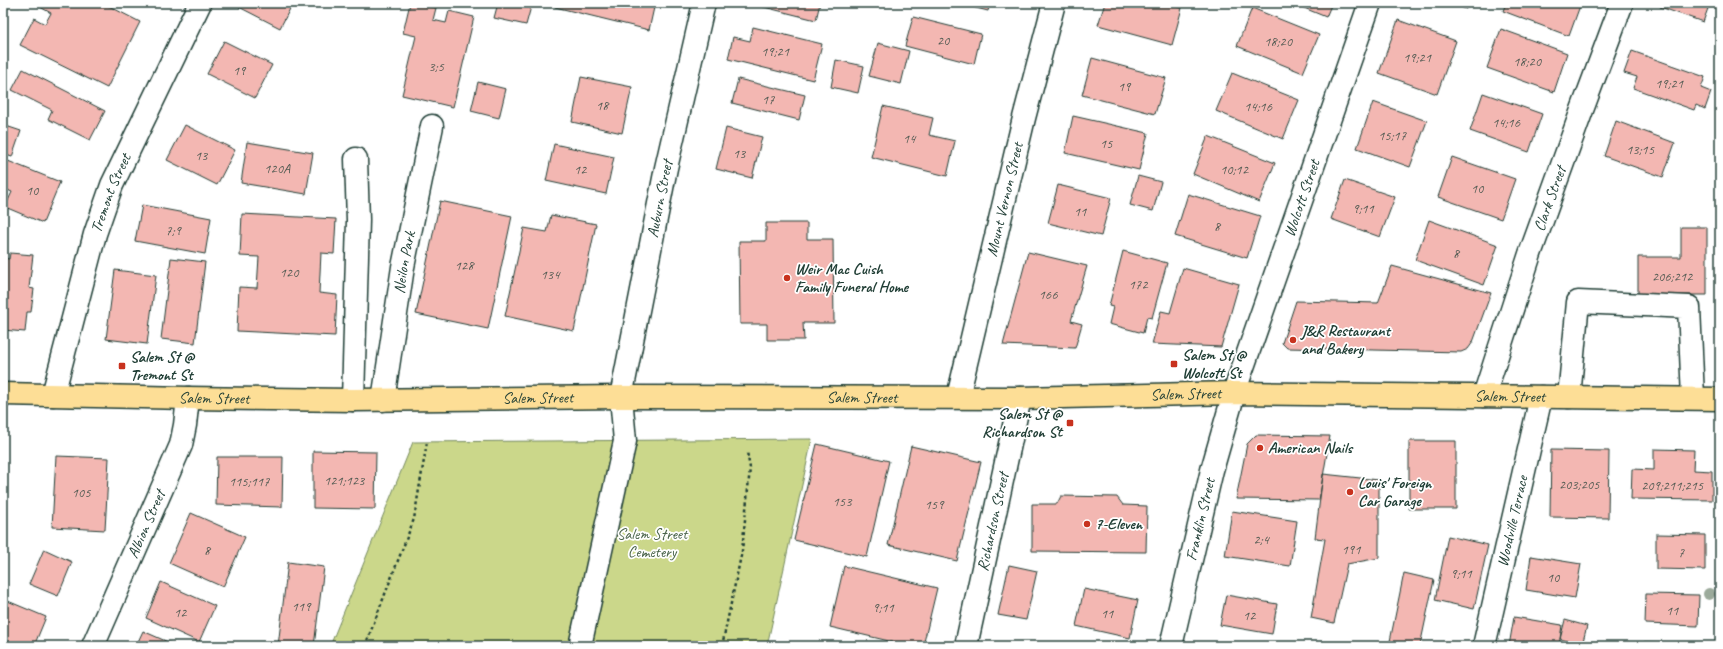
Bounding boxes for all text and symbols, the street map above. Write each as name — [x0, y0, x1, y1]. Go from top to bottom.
house number: 20 — [937, 32, 951, 49]
house number: 18;20 — [1264, 33, 1294, 50]
house number: 19;21 — [761, 43, 790, 60]
house number: 19;21 — [1403, 49, 1432, 66]
house number: 18;20 — [1513, 53, 1543, 70]
house number: 3;5 — [428, 58, 444, 75]
house number: 19 — [233, 62, 247, 79]
house number: 19;21 — [1655, 75, 1684, 92]
house number: 19 — [1118, 78, 1132, 95]
house number: 17 — [762, 91, 775, 108]
house number: 18 — [596, 97, 610, 114]
house number: 14;16 — [1244, 98, 1273, 115]
house number: 14;16 — [1492, 114, 1521, 131]
house number: 15;17 — [1378, 127, 1407, 144]
house number: 14 — [903, 130, 917, 147]
house number: 15 — [1100, 135, 1113, 152]
street label: Mount Vernon Street — [982, 139, 1028, 258]
house number: 13;15 — [1626, 141, 1655, 158]
house number: 13 — [733, 145, 747, 162]
house number: 13 — [195, 147, 209, 164]
street label: Tremont Street — [86, 149, 136, 235]
street label: Auburn Street — [643, 156, 678, 239]
street label: Wolcott Street — [1279, 156, 1325, 239]
house number: 120A — [264, 160, 291, 177]
house number: 12 — [574, 161, 588, 178]
house number: 10;12 — [1220, 161, 1250, 178]
street label: Clark Street — [1529, 161, 1572, 234]
house number: 10 — [1471, 180, 1485, 197]
house number: 10 — [26, 182, 40, 199]
house number: 9;11 — [1352, 200, 1375, 217]
house number: 11 — [1074, 203, 1087, 220]
house number: 8 — [1214, 218, 1222, 235]
house number: 7;9 — [165, 222, 182, 239]
street label: Neilon Park — [389, 229, 420, 295]
house number: 8 — [1453, 245, 1461, 262]
house number: 128 — [455, 257, 475, 274]
place label: Weir Mac Cuish Family Funeral Home — [795, 259, 910, 297]
house number: 120 — [280, 264, 300, 281]
house number: 134 — [541, 266, 561, 283]
house number: 206;212 — [1652, 268, 1694, 285]
marker: Weir Mac Cuish Family Funeral Home — [782, 273, 792, 283]
house number: 172 — [1129, 276, 1149, 293]
house number: 166 — [1039, 286, 1058, 303]
place label: J&R Restaurant and Bakery — [1300, 321, 1392, 359]
marker: J&R Restaurant and Bakery — [1288, 335, 1298, 345]
place label: Salem St @ Wolcott St — [1182, 345, 1248, 383]
place label: Salem St @ Tremont St — [130, 347, 196, 385]
marker: Salem St @ Wolcott St — [1169, 359, 1179, 369]
marker: Salem St @ Tremont St — [117, 361, 127, 371]
street label: Salem Street — [1150, 383, 1223, 405]
street label: Salem Street — [1474, 386, 1547, 407]
street label: Salem Street — [178, 388, 251, 409]
street label: Salem Street — [502, 388, 575, 408]
street label: Salem Street — [827, 388, 899, 408]
place label: Salem St @ Richardson St — [982, 404, 1064, 442]
marker: Salem St @ Richardson St — [1065, 418, 1075, 428]
place label: American Nails — [1268, 438, 1354, 458]
marker: American Nails — [1255, 443, 1265, 453]
street label: Richardson Street — [973, 468, 1014, 573]
house number: 121;123 — [324, 472, 366, 489]
street label: Woodville Terrace — [1492, 472, 1533, 569]
house number: 115;117 — [229, 473, 270, 490]
place label: Louis' Foreign Car Garage — [1358, 473, 1433, 511]
street label: Franklin Street — [1181, 474, 1220, 563]
house number: 203;205 — [1559, 476, 1600, 493]
house number: 209;211;215 — [1641, 477, 1704, 494]
house number: 105 — [72, 484, 91, 501]
street label: Albion Street — [123, 485, 171, 561]
marker: Louis' Foreign Car Garage — [1345, 487, 1355, 497]
house number: 153 — [833, 493, 853, 510]
house number: 159 — [925, 496, 945, 513]
place label: 7-Eleven — [1095, 514, 1144, 534]
marker: 7-Eleven — [1082, 519, 1092, 529]
park label: Salem Street Cemetery — [617, 524, 689, 562]
house number: 2;4 — [1253, 531, 1270, 548]
house number: 191 — [1342, 541, 1361, 558]
house number: 8 — [204, 542, 212, 559]
house number: 7 — [1678, 544, 1685, 561]
house number: 9;11 — [1450, 565, 1473, 582]
house number: 10 — [1547, 569, 1561, 586]
house number: 119 — [292, 598, 312, 615]
house number: 9;11 — [872, 599, 895, 616]
house number: 11 — [1666, 602, 1679, 619]
house number: 12 — [174, 604, 188, 621]
house number: 11 — [1101, 605, 1114, 622]
house number: 12 — [1243, 607, 1257, 624]

